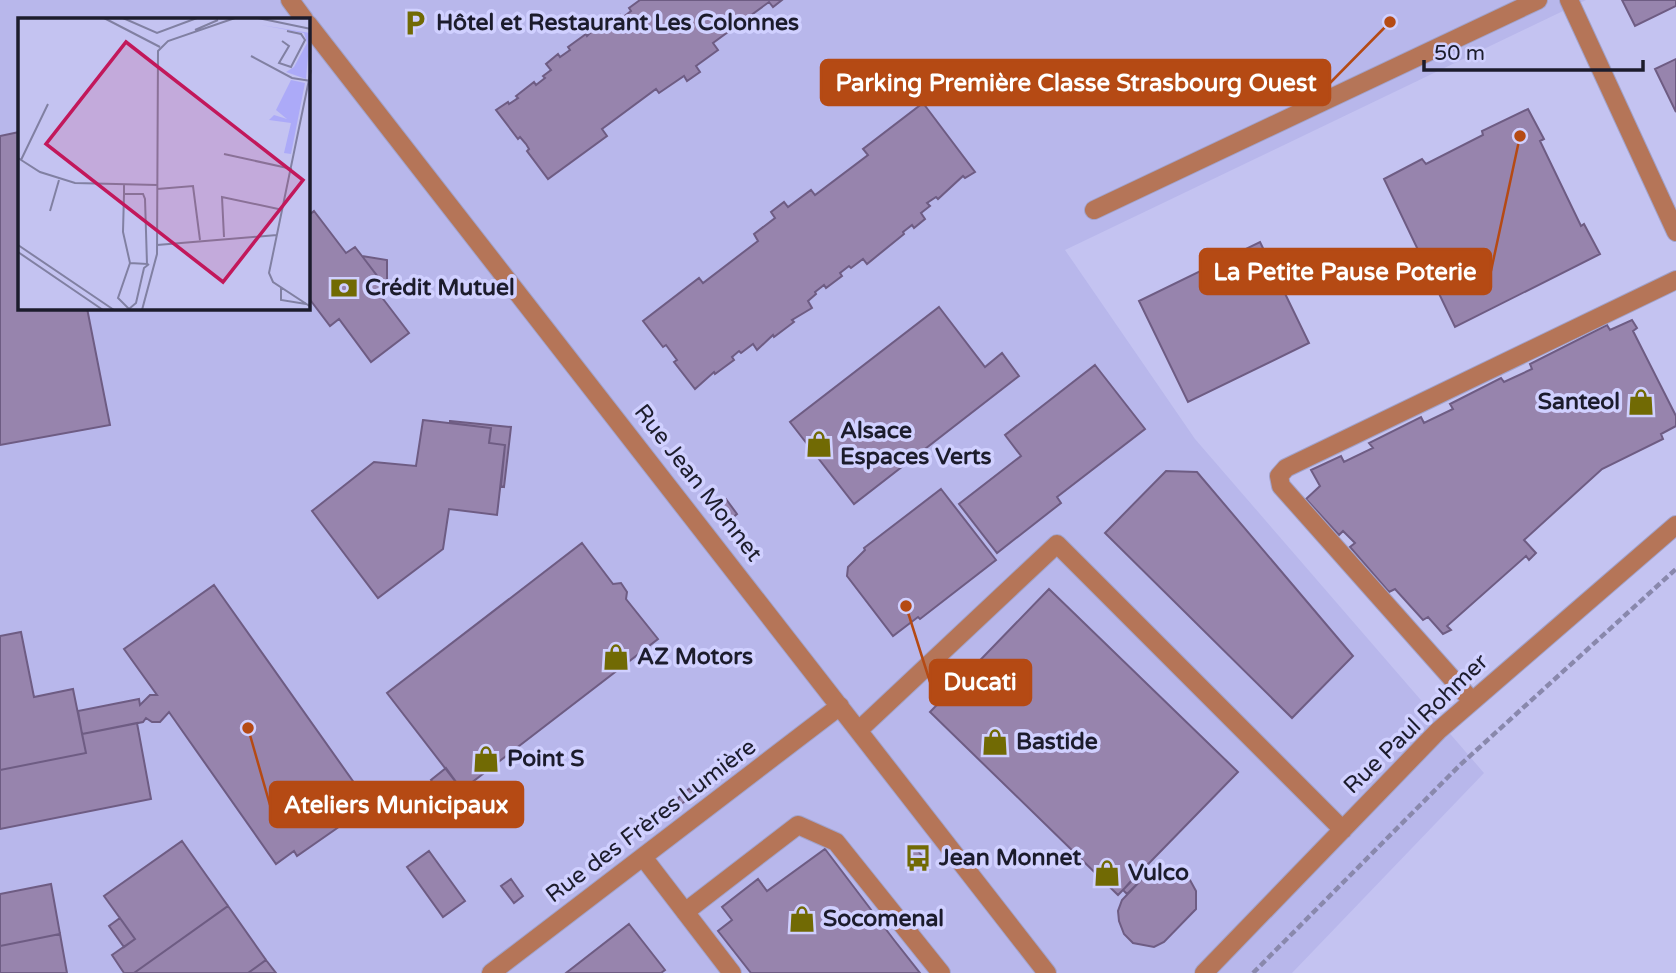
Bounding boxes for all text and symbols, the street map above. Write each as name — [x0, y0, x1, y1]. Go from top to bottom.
parking icon: Hôtel et Restaurant Les Colonnes — [400, 8, 430, 38]
place label: Hôtel et Restaurant Les Colonnes — [436, 9, 799, 37]
inset map — [18, 18, 310, 310]
scale bar — [1424, 28, 1643, 72]
text: 50 m — [1434, 41, 1485, 66]
callout: Parking Première Classe Strasbourg Ouest — [821, 60, 1330, 105]
text: Parking Première Classe Strasbourg Ouest — [835, 69, 1317, 98]
callout: La Petite Pause Poterie — [1200, 249, 1491, 294]
text: La Petite Pause Poterie — [1213, 258, 1477, 287]
bank icon: Crédit Mutuel — [329, 273, 359, 303]
place label: Crédit Mutuel — [365, 274, 515, 302]
shop icon: Santeol — [1626, 387, 1656, 417]
place label: Santeol — [1538, 388, 1620, 416]
street label: Rue Jean Monnet — [628, 399, 768, 567]
place label: Alsace Espaces Verts — [840, 417, 992, 471]
shop icon: Alsace Espaces Verts — [804, 429, 834, 459]
shop icon: AZ Motors — [601, 642, 631, 672]
place label: AZ Motors — [637, 643, 753, 671]
street label: Rue Paul Rohmer — [1338, 648, 1494, 800]
callout: Ducati — [930, 660, 1031, 705]
text: Ducati — [943, 668, 1017, 697]
shop icon: Bastide — [980, 727, 1010, 757]
place label: Bastide — [1016, 728, 1098, 756]
street label: Rue des Frères Lumière — [540, 733, 762, 909]
shop icon: Point S — [471, 744, 501, 774]
place label: Point S — [507, 745, 585, 773]
callout: Ateliers Municipaux — [270, 782, 523, 827]
text: Ateliers Municipaux — [283, 791, 509, 820]
bus stop icon: Jean Monnet — [903, 843, 933, 873]
place label: Jean Monnet — [938, 844, 1082, 872]
shop icon: Vulco — [1092, 858, 1122, 888]
place label: Vulco — [1128, 859, 1189, 887]
shop icon: Socomenal — [787, 904, 817, 934]
place label: Socomenal — [823, 905, 944, 933]

